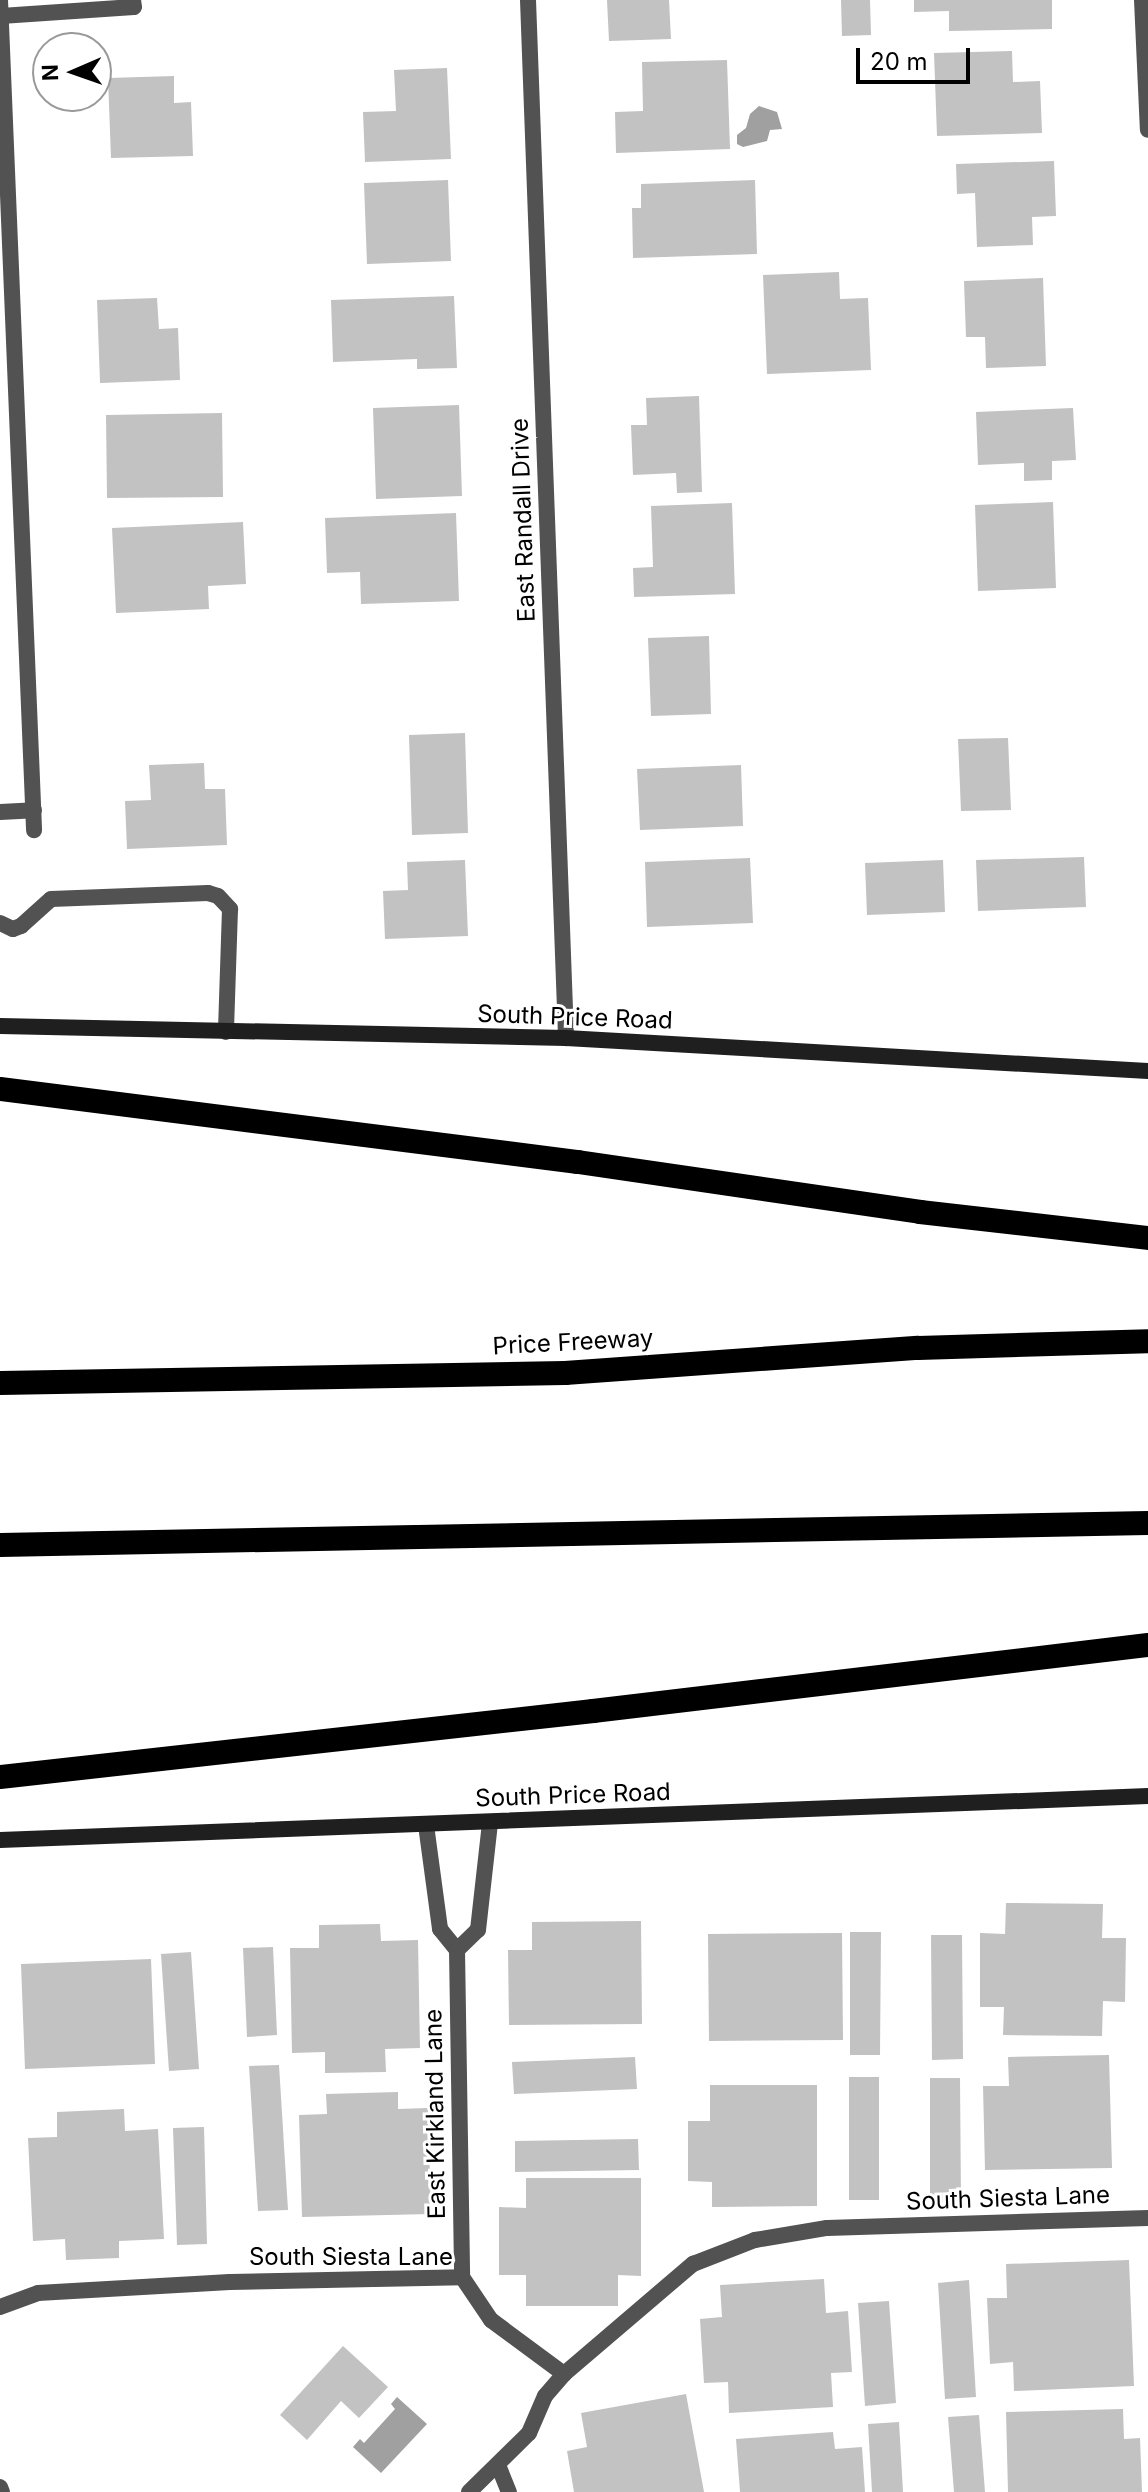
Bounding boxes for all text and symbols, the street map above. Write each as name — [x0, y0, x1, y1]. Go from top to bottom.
north arrow — [32, 32, 112, 112]
scale bar — [860, 32, 974, 82]
text: 20 m — [870, 47, 928, 76]
text: N — [37, 64, 63, 82]
street label: East Randall Drive — [505, 417, 541, 623]
street label: South Price Road — [477, 999, 673, 1035]
street label: Price Freeway — [492, 1323, 654, 1361]
street label: South Price Road — [475, 1777, 671, 1813]
street label: East Kirkland Lane — [419, 2009, 451, 2219]
street label: South Siesta Lane — [906, 2180, 1110, 2216]
street label: South Siesta Lane — [249, 2243, 453, 2271]

